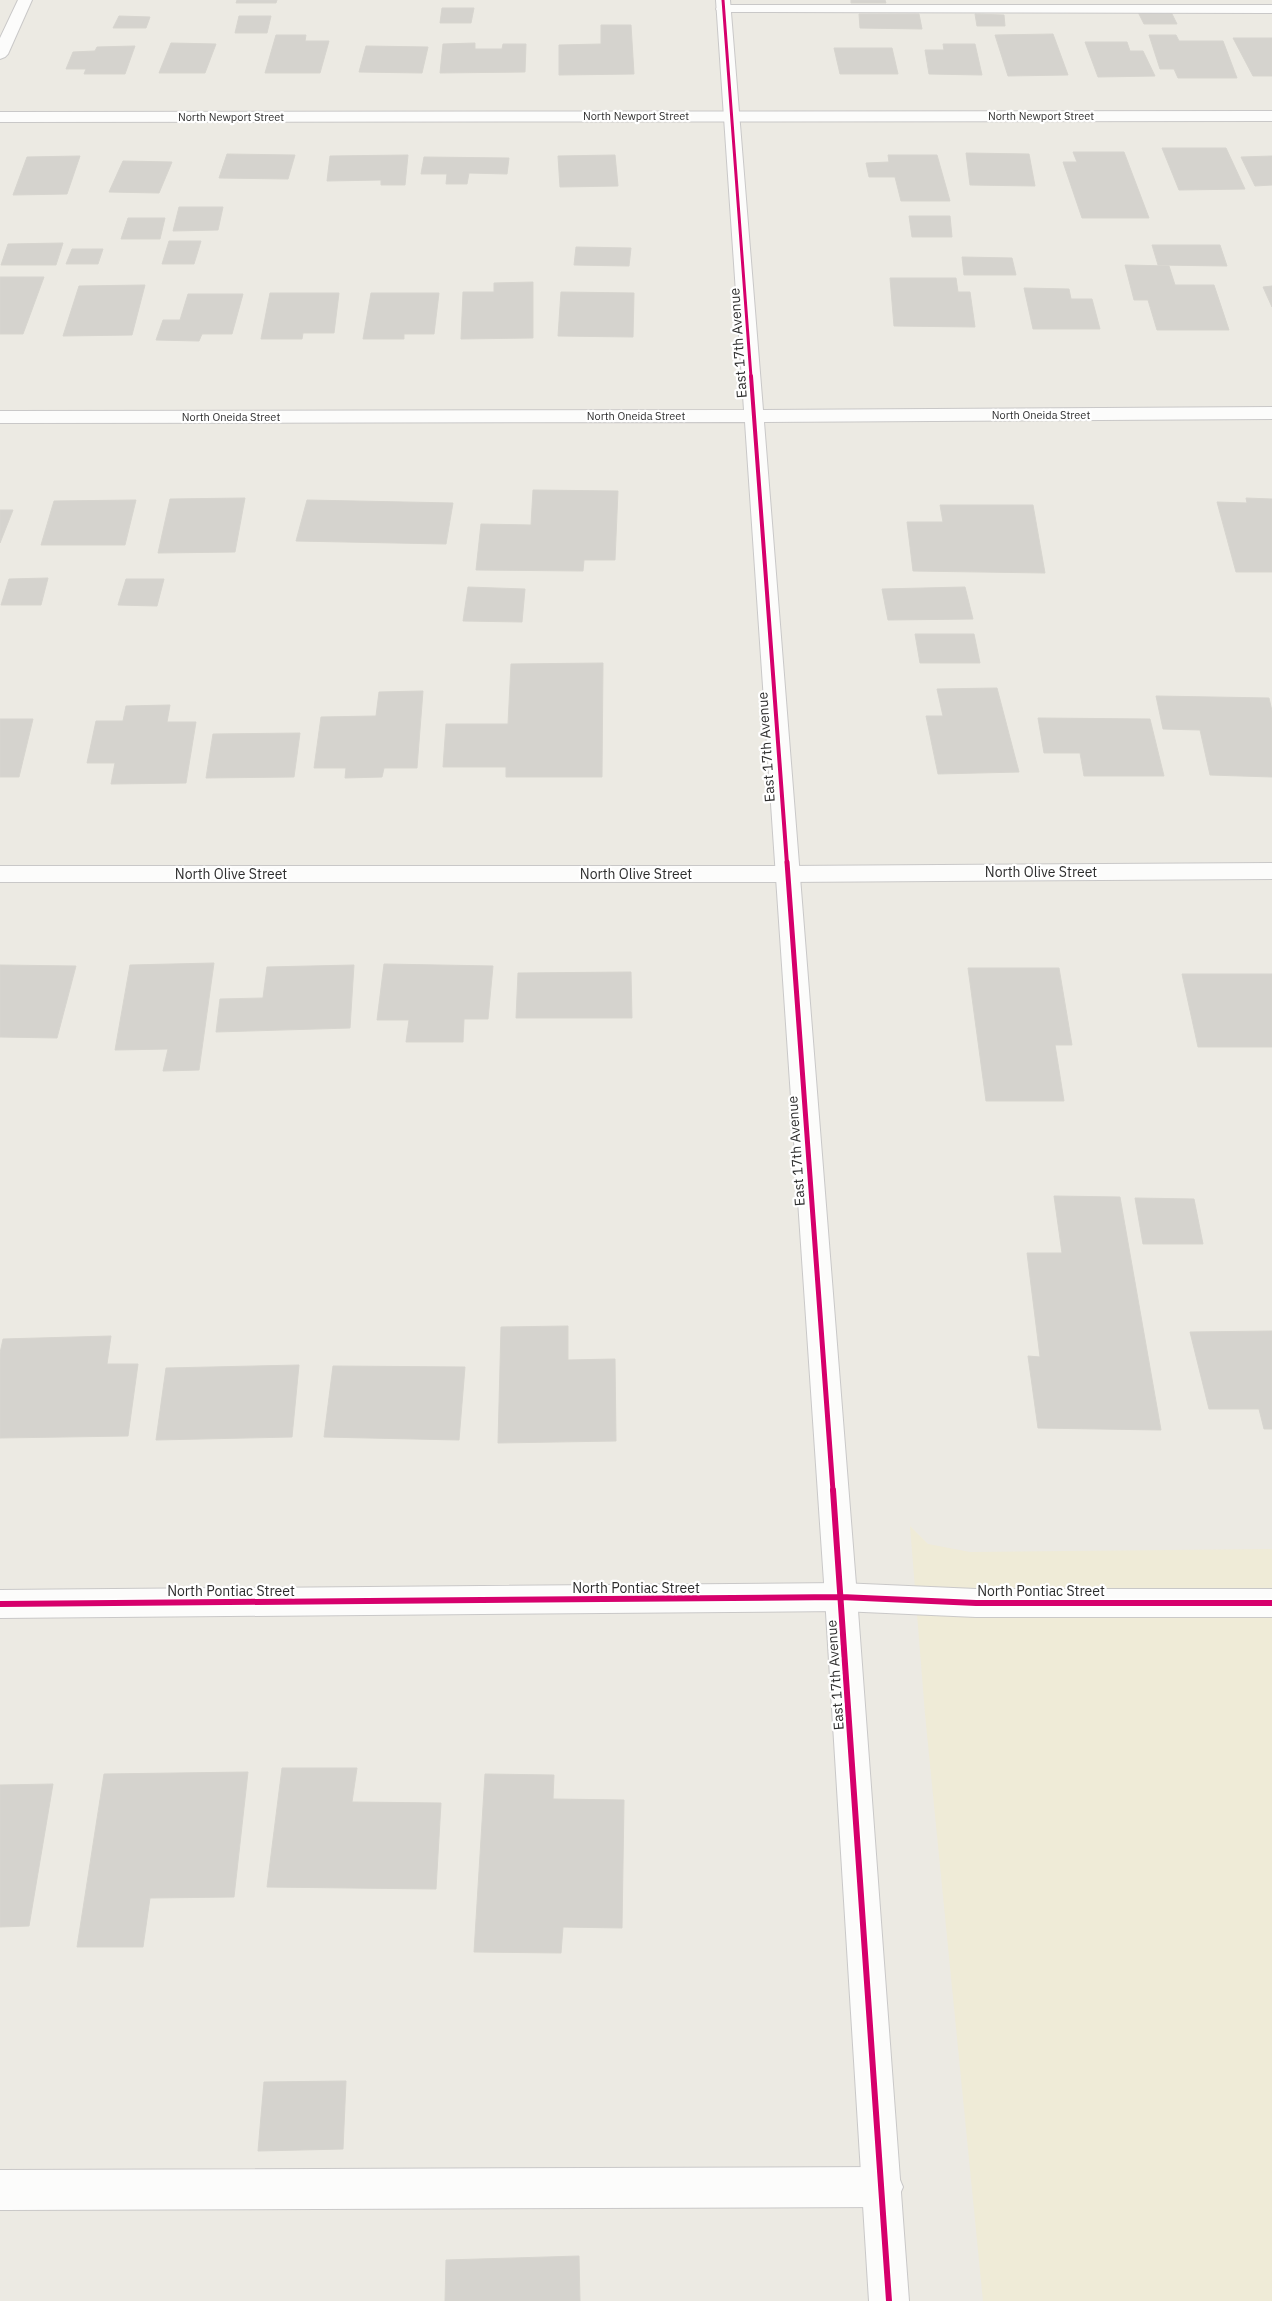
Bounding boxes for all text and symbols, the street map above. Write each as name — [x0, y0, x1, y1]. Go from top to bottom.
street label: North Newport Street — [583, 109, 689, 123]
street label: North Newport Street — [988, 109, 1094, 123]
street label: North Newport Street — [178, 110, 284, 124]
street label: East 17th Avenue — [725, 287, 751, 399]
street label: North Oneida Street — [992, 408, 1090, 422]
street label: North Oneida Street — [587, 409, 685, 423]
street label: North Oneida Street — [182, 410, 280, 424]
street label: East 17th Avenue — [753, 691, 779, 803]
street label: North Olive Street — [985, 863, 1097, 881]
street label: North Olive Street — [175, 865, 287, 883]
street label: North Olive Street — [580, 865, 692, 883]
street label: East 17th Avenue — [783, 1095, 809, 1207]
street label: North Pontiac Street — [572, 1579, 700, 1597]
street label: North Pontiac Street — [167, 1582, 295, 1600]
street label: North Pontiac Street — [977, 1582, 1105, 1600]
street label: East 17th Avenue — [822, 1619, 848, 1731]

